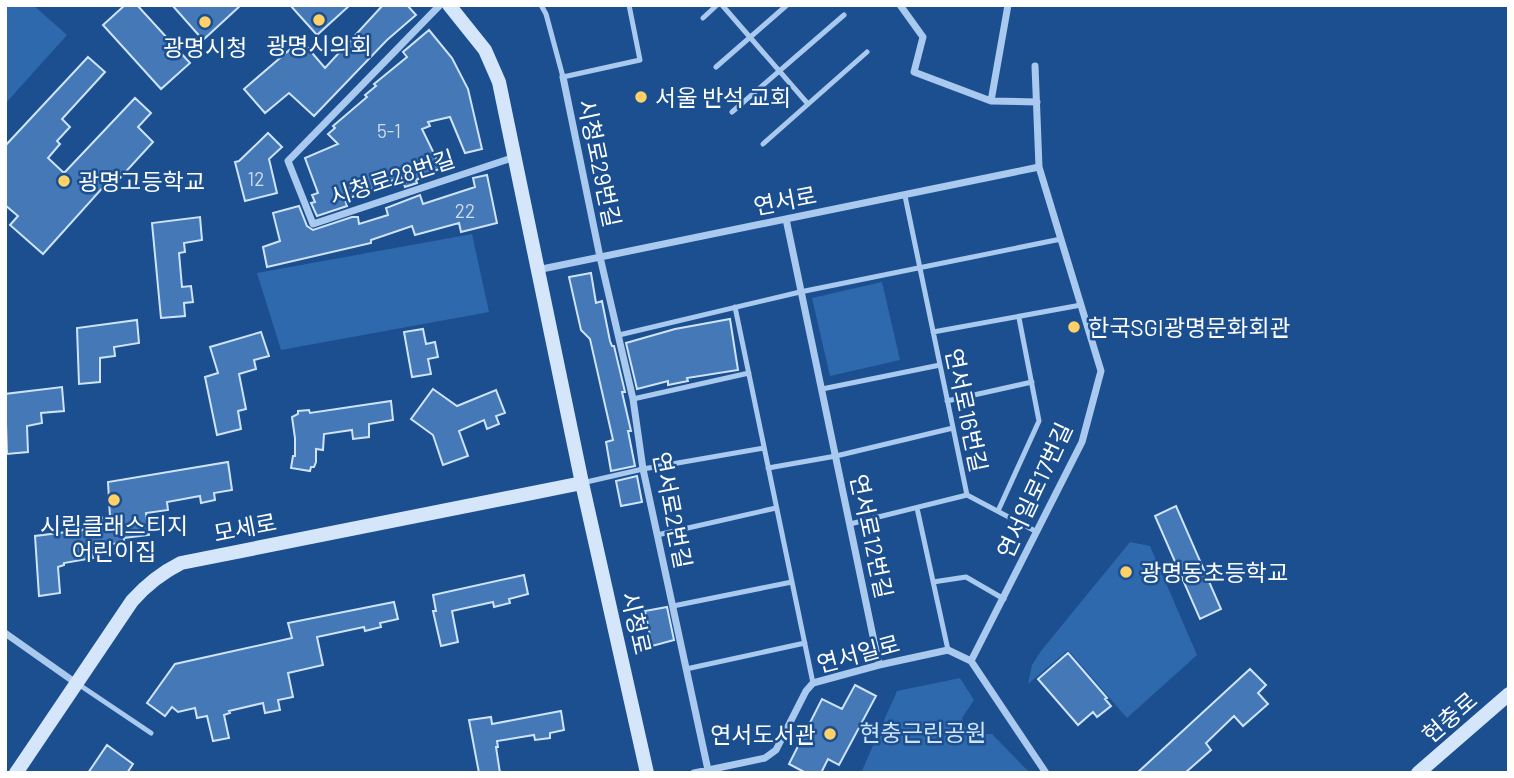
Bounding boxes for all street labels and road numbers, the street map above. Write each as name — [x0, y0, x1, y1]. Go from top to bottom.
street label: 시청로29번길 — [573, 96, 627, 230]
street label: 시청로28번길 — [326, 144, 458, 210]
street label: 연서로 — [751, 180, 819, 220]
street label: 연서로16번길 — [940, 346, 994, 474]
street label: 연서일로17번길 — [990, 418, 1078, 562]
street label: 연서로2번길 — [648, 449, 698, 571]
street label: 연서로12번길 — [845, 471, 899, 601]
street label: 모세로 — [211, 507, 279, 547]
street label: 시청로 — [616, 589, 658, 657]
street label: 연서일로 — [813, 629, 903, 677]
street label: 현충로 — [1416, 686, 1482, 748]

